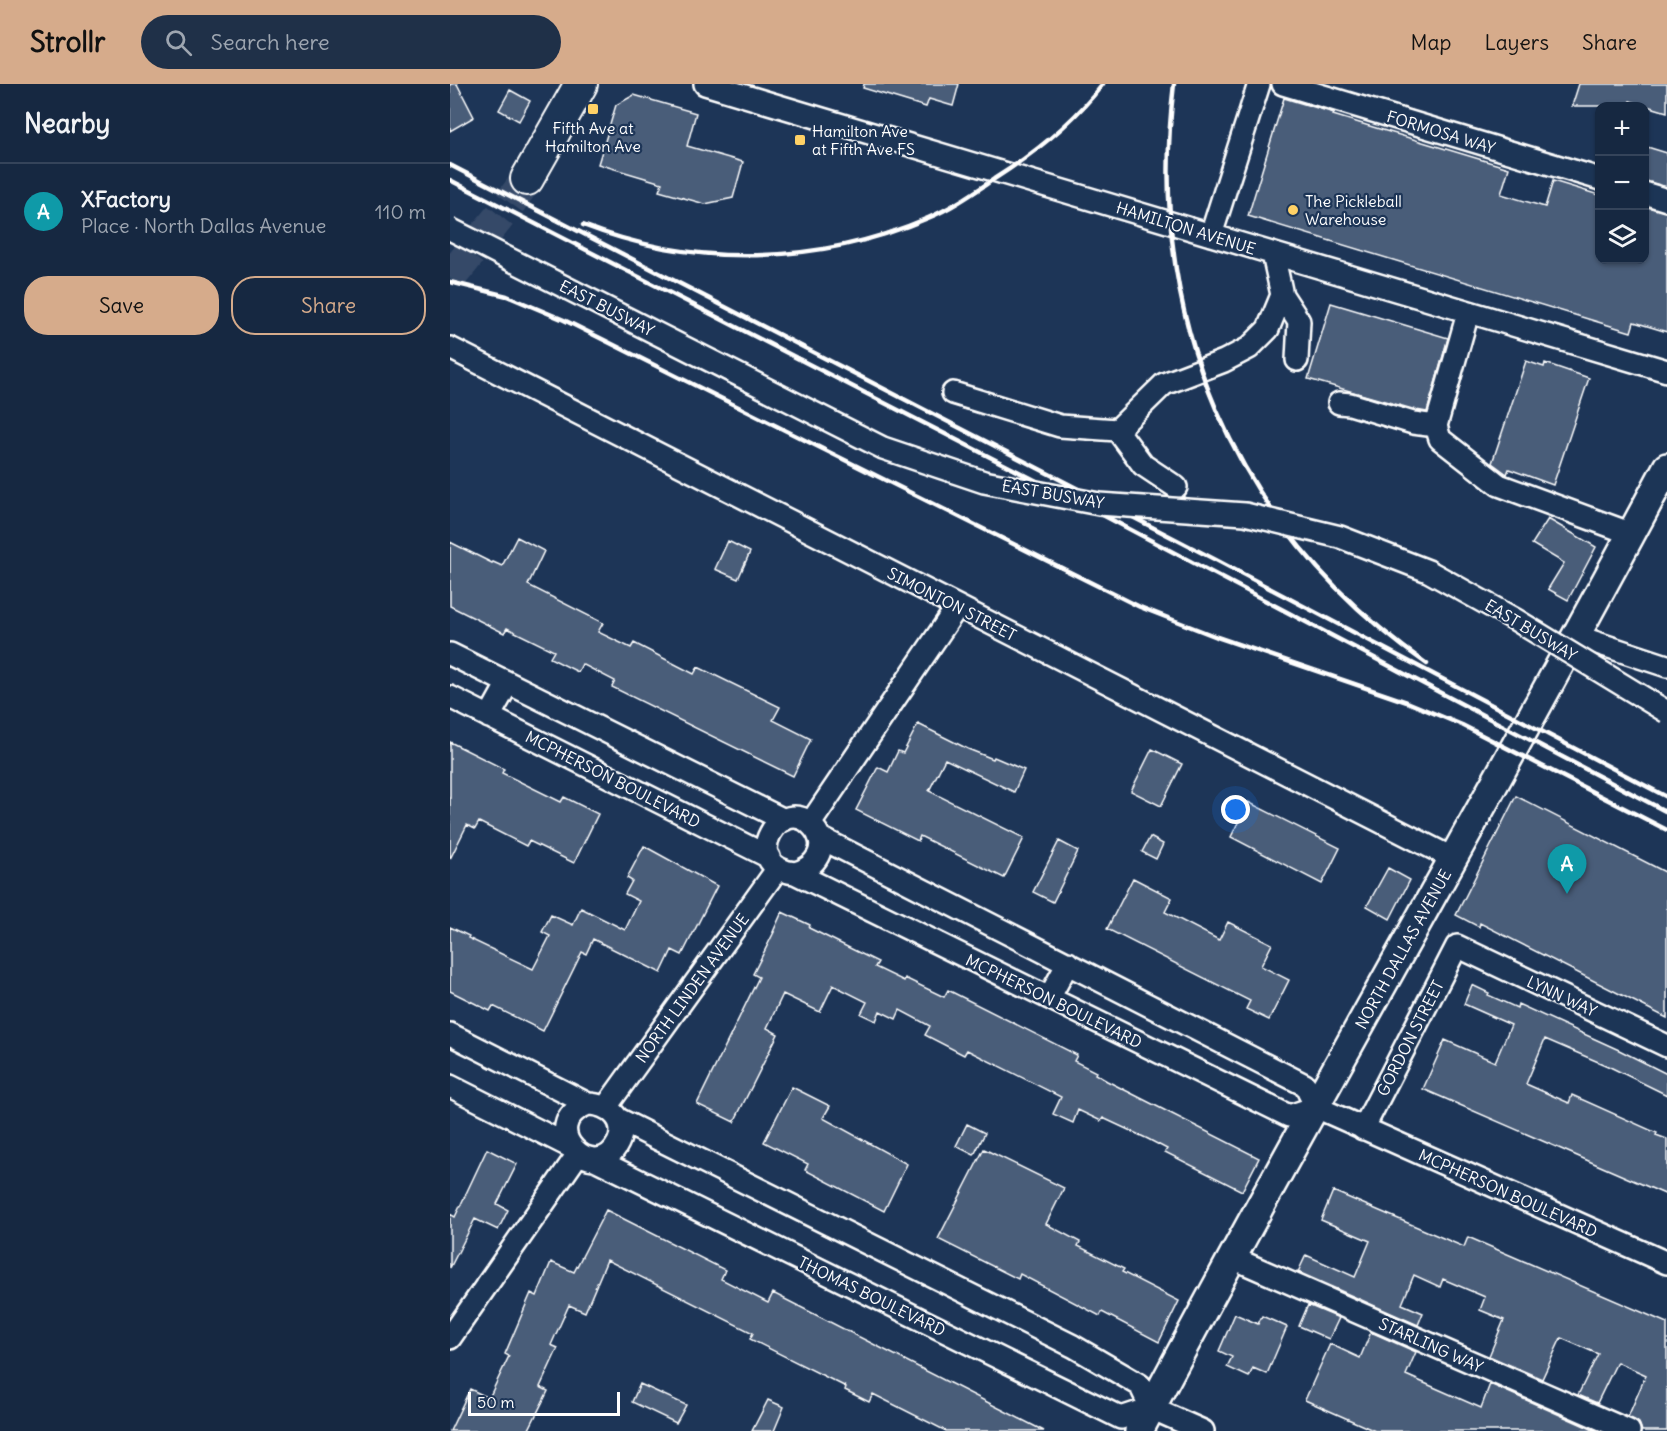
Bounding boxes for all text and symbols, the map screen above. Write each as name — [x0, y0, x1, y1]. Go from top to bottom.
search box — [141, 15, 561, 69]
text: Strollr — [30, 24, 105, 60]
icon: search — [162, 26, 195, 59]
text: Search here — [210, 28, 330, 56]
text: Map — [1411, 29, 1451, 56]
text: Layers — [1484, 29, 1549, 56]
text: Share — [1582, 29, 1637, 56]
marker: Fifth Ave at Hamilton Ave — [586, 102, 600, 116]
map controls — [1595, 102, 1649, 264]
button: + — [1595, 102, 1649, 156]
street label: FORMOSA WAY — [1384, 106, 1498, 158]
text: Nearby — [24, 107, 110, 140]
place label: Fifth Ave at Hamilton Ave — [545, 118, 641, 156]
place label: Hamilton Ave at Fifth Ave FS — [812, 121, 915, 159]
marker: Hamilton Ave at Fifth Ave FS — [793, 133, 807, 147]
button: − — [1595, 156, 1649, 210]
text: XFactory — [81, 185, 171, 213]
place label: The Pickleball Warehouse — [1305, 191, 1402, 229]
street label: HAMILTON AVENUE — [1114, 197, 1258, 259]
text: A — [37, 199, 50, 224]
text: 110 m — [375, 199, 426, 224]
marker: The Pickleball Warehouse — [1286, 203, 1300, 217]
button: layers — [1595, 210, 1649, 264]
text: Place · North Dallas Avenue — [81, 213, 326, 238]
button: Save — [24, 276, 219, 335]
button: Share — [231, 276, 426, 335]
street label: EAST BUSWAY — [556, 276, 658, 341]
street label: EAST BUSWAY — [1000, 475, 1106, 513]
street label: SIMONTON STREET — [884, 563, 1020, 645]
street label: EAST BUSWAY — [1481, 595, 1581, 665]
street label: MCPHERSON BOULEVARD — [522, 726, 704, 832]
your location — [1221, 795, 1250, 824]
pin: A — [1548, 844, 1586, 894]
street label: NORTH DALLAS AVENUE — [1351, 866, 1455, 1032]
street label: NORTH LINDEN AVENUE — [631, 909, 753, 1067]
street label: MCPHERSON BOULEVARD — [963, 950, 1145, 1052]
street label: LYNN WAY — [1524, 971, 1600, 1021]
street label: GORDON STREET — [1372, 977, 1448, 1099]
street label: MCPHERSON BOULEVARD — [1415, 1144, 1601, 1242]
street label: THOMAS BOULEVARD — [795, 1252, 949, 1340]
street label: STARLING WAY — [1376, 1313, 1486, 1377]
scale bar — [468, 1389, 620, 1416]
text: 50 m — [477, 1392, 515, 1412]

